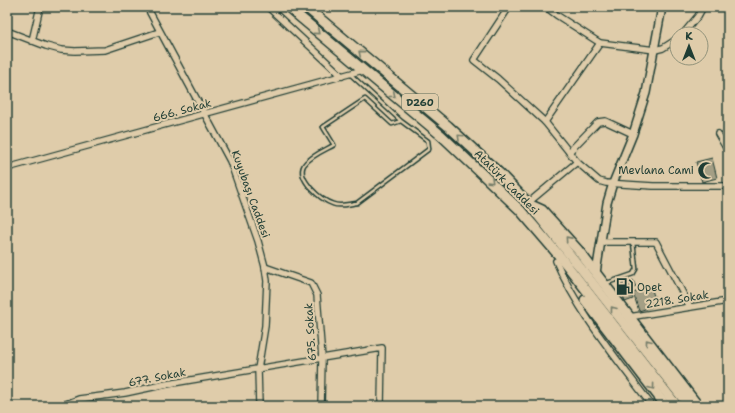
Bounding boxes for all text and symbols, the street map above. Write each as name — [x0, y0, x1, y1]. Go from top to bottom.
north arrow — [669, 26, 709, 66]
one-way arrow — [313, 28, 320, 35]
text: K — [685, 29, 693, 44]
one-way arrow — [358, 50, 366, 57]
one-way arrow — [388, 90, 396, 97]
road number: D260 — [402, 94, 438, 110]
street label: 666. Sokak — [151, 95, 213, 126]
one-way arrow — [457, 134, 465, 142]
street label: Atatürk Caddesi — [471, 146, 543, 218]
street label: Kuyubaşı Caddesi — [228, 148, 273, 240]
mosque icon: Mevlana Cami — [697, 160, 717, 180]
place label: Mevlana Cami — [618, 163, 694, 178]
one-way arrow — [486, 176, 494, 184]
one-way arrow — [566, 236, 573, 244]
fuel station icon: Opet — [614, 277, 634, 297]
place label: Opet — [637, 280, 662, 295]
street label: 2218. Sokak — [644, 287, 710, 312]
street label: 675. Sokak — [301, 302, 320, 362]
one-way arrow — [610, 306, 618, 313]
one-way arrow — [646, 339, 653, 346]
street label: 677. Sokak — [127, 365, 187, 390]
one-way arrow — [647, 383, 654, 390]

